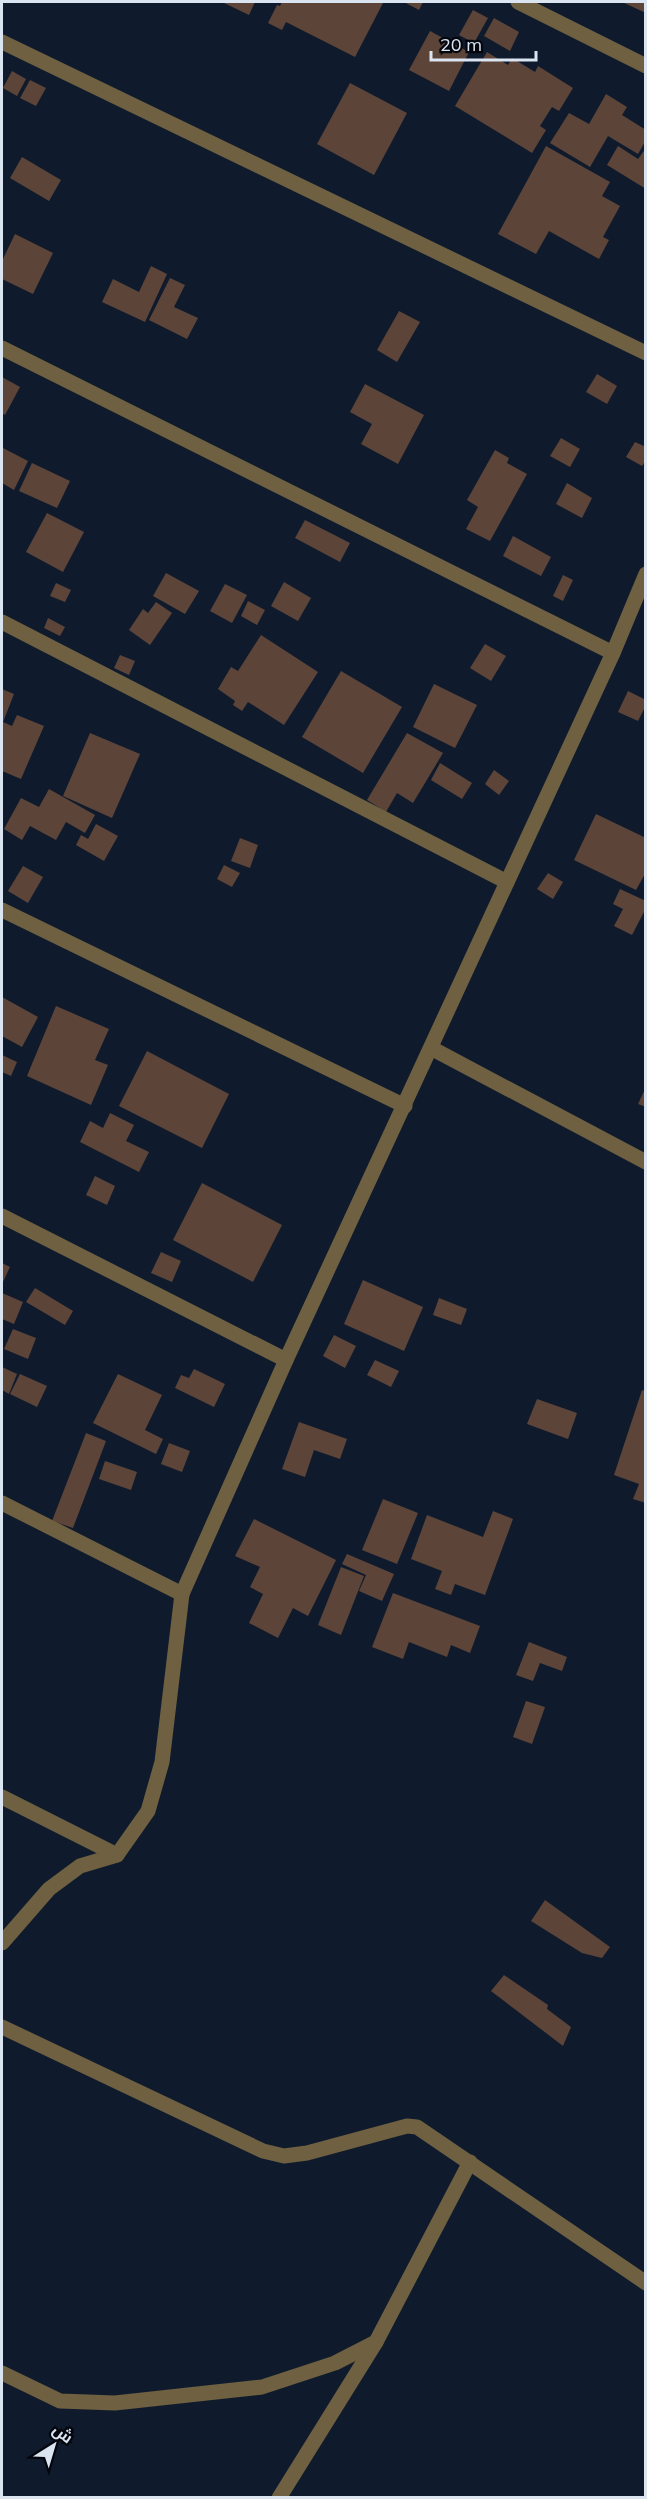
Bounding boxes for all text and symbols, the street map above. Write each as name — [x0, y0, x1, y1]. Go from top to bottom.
scale bar — [431, 24, 536, 62]
text: 20 m — [440, 33, 482, 56]
north arrow — [24, 2415, 84, 2475]
text: ش — [49, 2419, 77, 2447]

